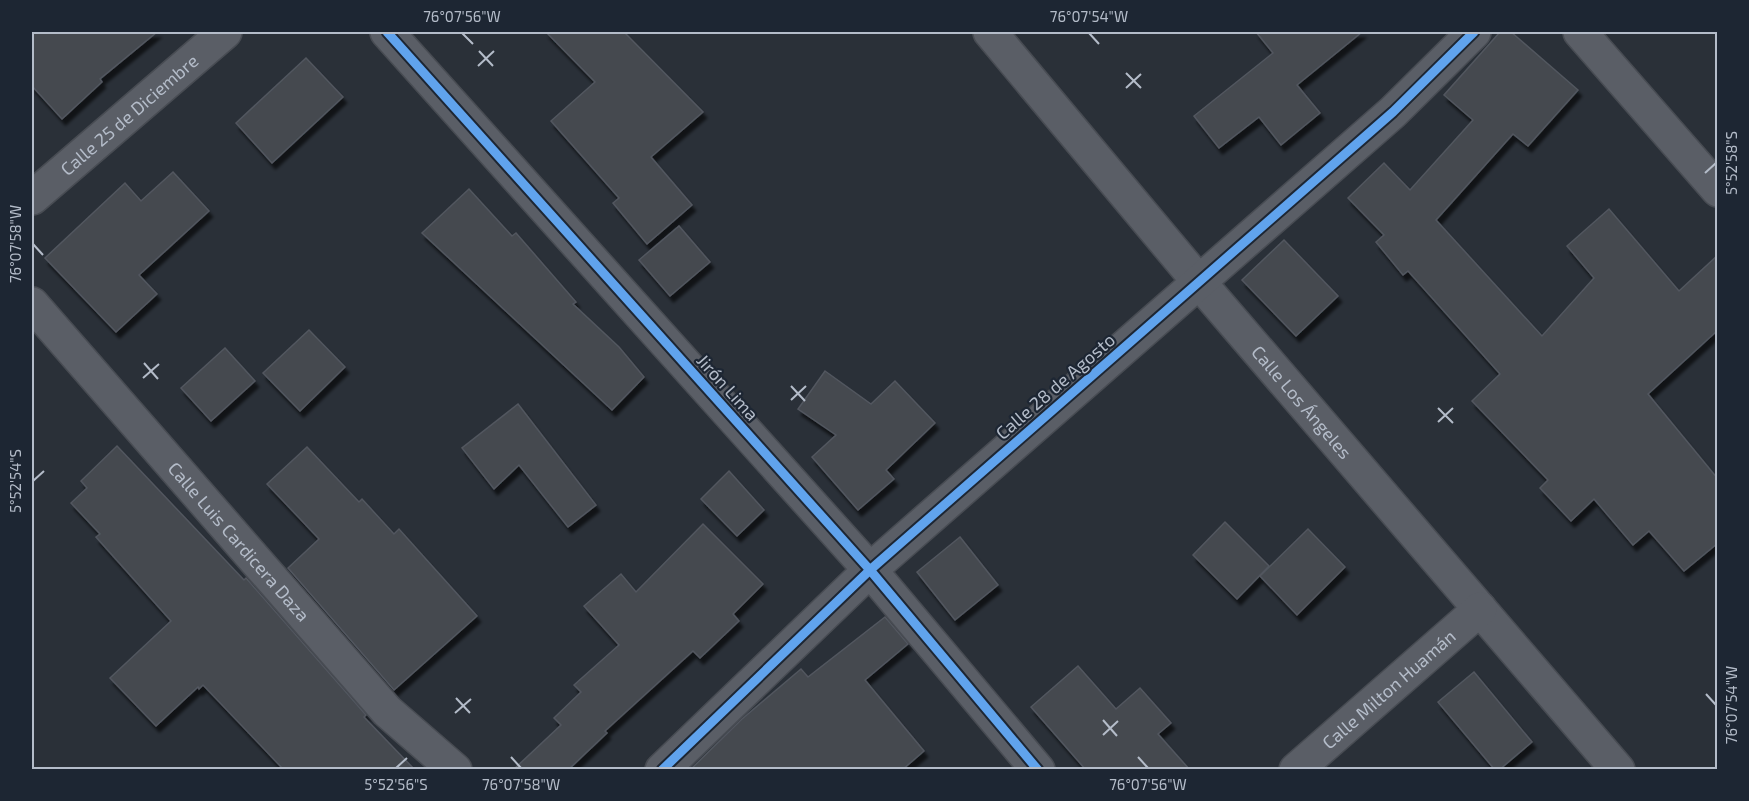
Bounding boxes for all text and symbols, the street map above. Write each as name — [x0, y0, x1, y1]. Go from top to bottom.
text: 76°07'56"W — [423, 7, 501, 25]
text: 76°07'54"W — [1050, 7, 1128, 25]
street label: Calle 25 de Diciembre — [56, 49, 202, 180]
text: 5°52'58"S — [1722, 131, 1740, 195]
text: 76°07'58"W — [6, 205, 24, 283]
street label: Calle 28 de Agosto — [991, 328, 1119, 444]
street label: Calle Los Ángeles — [1247, 341, 1357, 463]
street label: Jirón Lima — [693, 349, 763, 425]
text: 5°52'54"S — [6, 449, 24, 513]
street label: Calle Luis Cardicera Daza — [164, 457, 314, 626]
street label: Calle Milton Huamán — [1317, 625, 1460, 753]
text: 76°07'54"W — [1722, 666, 1740, 744]
text: 5°52'56"S — [364, 775, 428, 793]
text: 76°07'58"W — [482, 775, 560, 793]
text: 76°07'56"W — [1109, 775, 1187, 793]

